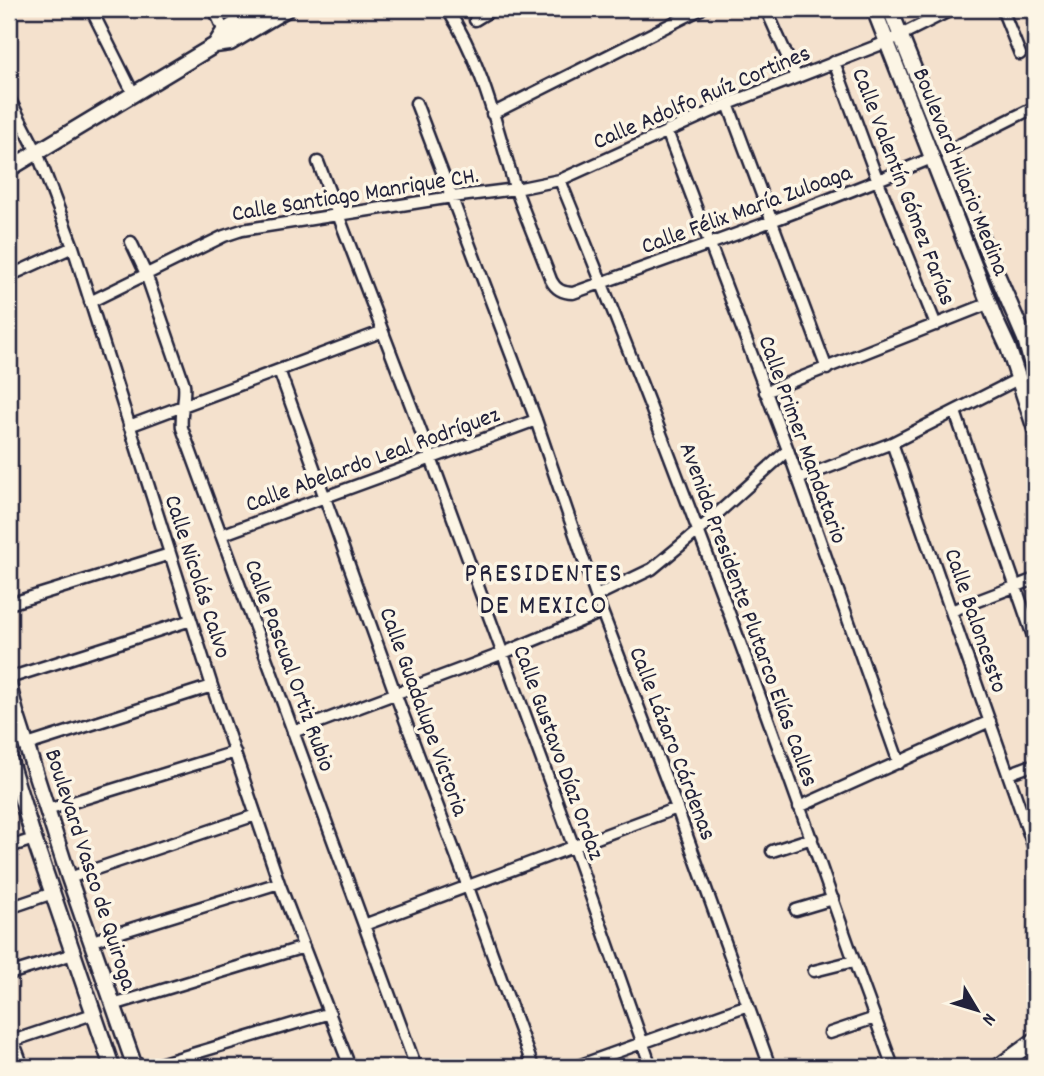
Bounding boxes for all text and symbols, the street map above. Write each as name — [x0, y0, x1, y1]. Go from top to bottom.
street label: Calle Adolfo Ruíz Cortines — [588, 37, 816, 160]
street label: Calle Valentín Gómez Farías — [841, 63, 963, 311]
street label: Boulevard Hilario Medina — [902, 63, 1017, 282]
street label: Calle Félix María Zuloaga — [637, 157, 858, 265]
street label: Calle Santiago Manrique CH. — [230, 160, 481, 232]
street label: Calle Primer Mandatario — [748, 331, 855, 549]
street label: Calle Abelardo Leal Rodríguez — [241, 399, 505, 523]
street label: Avenida Presidente Plutarco Elías Calles — [669, 438, 826, 792]
street label: Calle Nicolás Calvo — [154, 491, 239, 663]
street label: Calle Baloncesto — [934, 544, 1015, 698]
street label: Calle Pascual Ortiz Rubio — [234, 555, 342, 777]
district label: PRESIDENTES DE MEXICO — [464, 556, 624, 628]
street label: Calle Guadalupe Victoria — [369, 603, 476, 822]
street label: Calle Gustavo Díaz Ordaz — [502, 641, 612, 865]
street label: Calle Lázaro Cárdenas — [619, 642, 724, 846]
street label: Boulevard Vasco de Quiroga — [34, 745, 144, 996]
north arrow — [942, 974, 1012, 1044]
text: N — [974, 1006, 1001, 1030]

